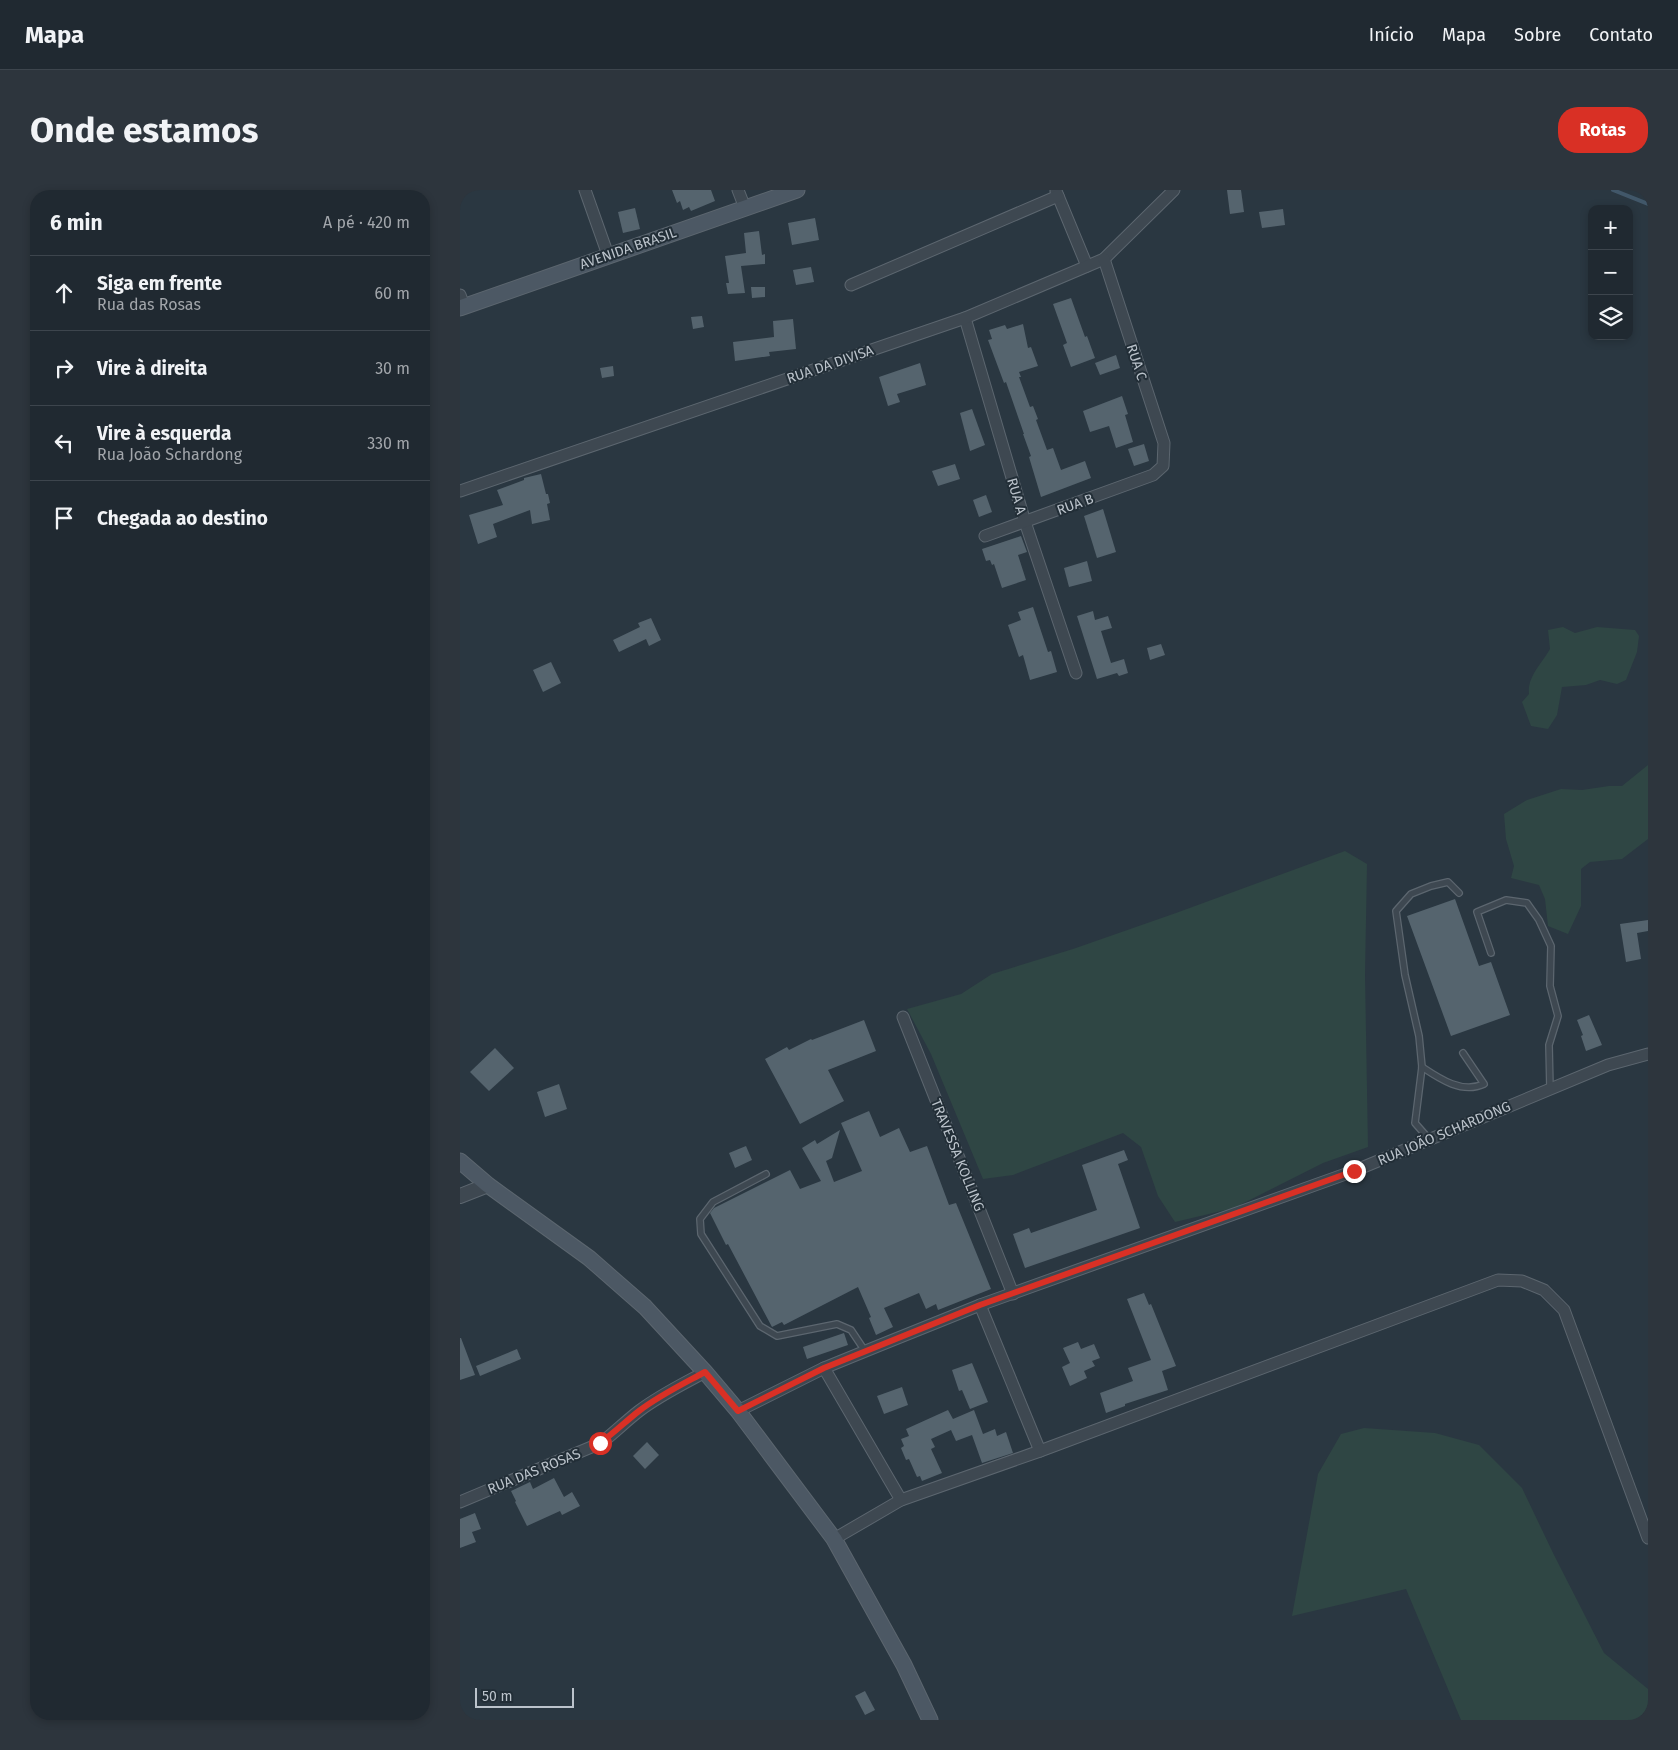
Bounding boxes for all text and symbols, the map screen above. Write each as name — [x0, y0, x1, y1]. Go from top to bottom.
text: Mapa — [25, 21, 84, 49]
text: Início — [1369, 24, 1414, 46]
text: Mapa — [1442, 24, 1486, 46]
text: Sobre — [1514, 24, 1561, 46]
text: Contato — [1589, 24, 1653, 46]
button: Rotas — [1558, 107, 1648, 153]
text: Onde estamos — [30, 109, 258, 151]
map controls — [1588, 205, 1633, 340]
button: + — [1588, 205, 1633, 250]
text: 6 min — [50, 210, 103, 236]
text: A pé · 420 m — [323, 213, 410, 232]
street label: AVENIDA BRASIL — [578, 224, 679, 273]
button: − — [1588, 250, 1633, 295]
text: Siga em frente — [97, 272, 222, 295]
icon: ahead — [50, 279, 78, 307]
text: 60 m — [375, 284, 410, 303]
text: Rua das Rosas — [97, 295, 201, 314]
button: layers — [1588, 295, 1633, 340]
street label: RUA DA DIVISA — [785, 342, 876, 387]
street label: RUA C — [1123, 342, 1150, 383]
icon: right — [50, 354, 78, 382]
text: Vire à direita — [97, 357, 207, 380]
text: 30 m — [375, 359, 410, 378]
text: Vire à esquerda — [97, 422, 231, 445]
icon: left — [50, 429, 78, 457]
text: 330 m — [367, 434, 410, 453]
text: Rua João Schardong — [97, 445, 242, 464]
street label: RUA A — [1003, 476, 1030, 516]
street label: RUA B — [1055, 490, 1096, 519]
icon: arrive — [50, 504, 78, 532]
text: Chegada ao destino — [97, 507, 268, 530]
street label: TRAVESSA KOLLING — [927, 1097, 988, 1214]
street label: RUA JOÃO SCHARDONG — [1375, 1098, 1513, 1169]
route end — [1343, 1160, 1366, 1183]
route start — [589, 1432, 612, 1455]
street label: RUA DAS ROSAS — [485, 1445, 583, 1498]
scale bar — [475, 1685, 574, 1708]
text: 50 m — [482, 1688, 513, 1705]

